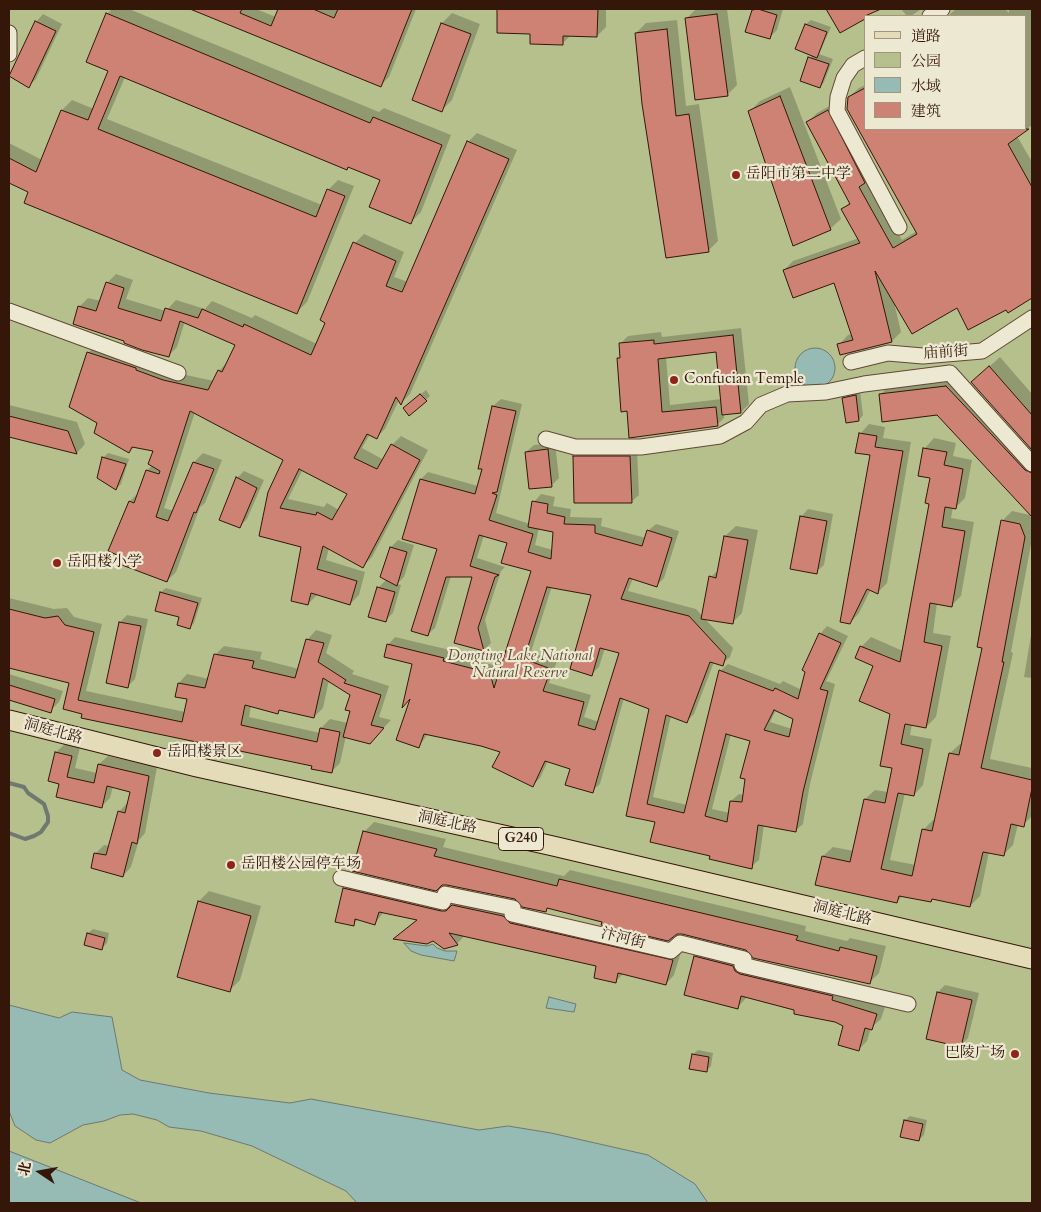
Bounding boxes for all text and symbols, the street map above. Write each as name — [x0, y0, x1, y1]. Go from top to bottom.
legend — [864, 15, 1026, 130]
text: 道路 — [911, 26, 941, 46]
text: 公园 — [911, 51, 941, 71]
text: 水域 — [911, 76, 941, 96]
text: 建筑 — [911, 101, 941, 121]
place label: 岳阳市第二中学 — [746, 166, 851, 184]
marker: 岳阳市第二中学 — [730, 169, 742, 181]
street label: 庙前街 — [923, 342, 969, 364]
place label: Confucian Temple — [684, 371, 804, 389]
marker: Confucian Temple — [668, 374, 680, 386]
place label: 岳阳楼小学 — [67, 554, 142, 572]
marker: 岳阳楼小学 — [51, 557, 63, 569]
park label: Dongting Lake National Natural Reserve — [448, 648, 592, 683]
street label: 洞庭北路 — [22, 716, 84, 748]
place label: 岳阳楼景区 — [167, 744, 242, 762]
marker: 岳阳楼景区 — [151, 747, 163, 759]
street label: 洞庭北路 — [416, 808, 478, 838]
road number: G240 — [498, 828, 544, 851]
place label: 岳阳楼公园停车场 — [241, 856, 361, 874]
marker: 岳阳楼公园停车场 — [225, 859, 237, 871]
street label: 洞庭北路 — [811, 898, 873, 930]
street label: 汴河街 — [599, 925, 647, 953]
place label: 巴陵广场 — [945, 1045, 1005, 1063]
marker: 巴陵广场 — [1009, 1048, 1021, 1060]
north arrow — [15, 1147, 65, 1197]
text: 北 — [14, 1160, 36, 1178]

